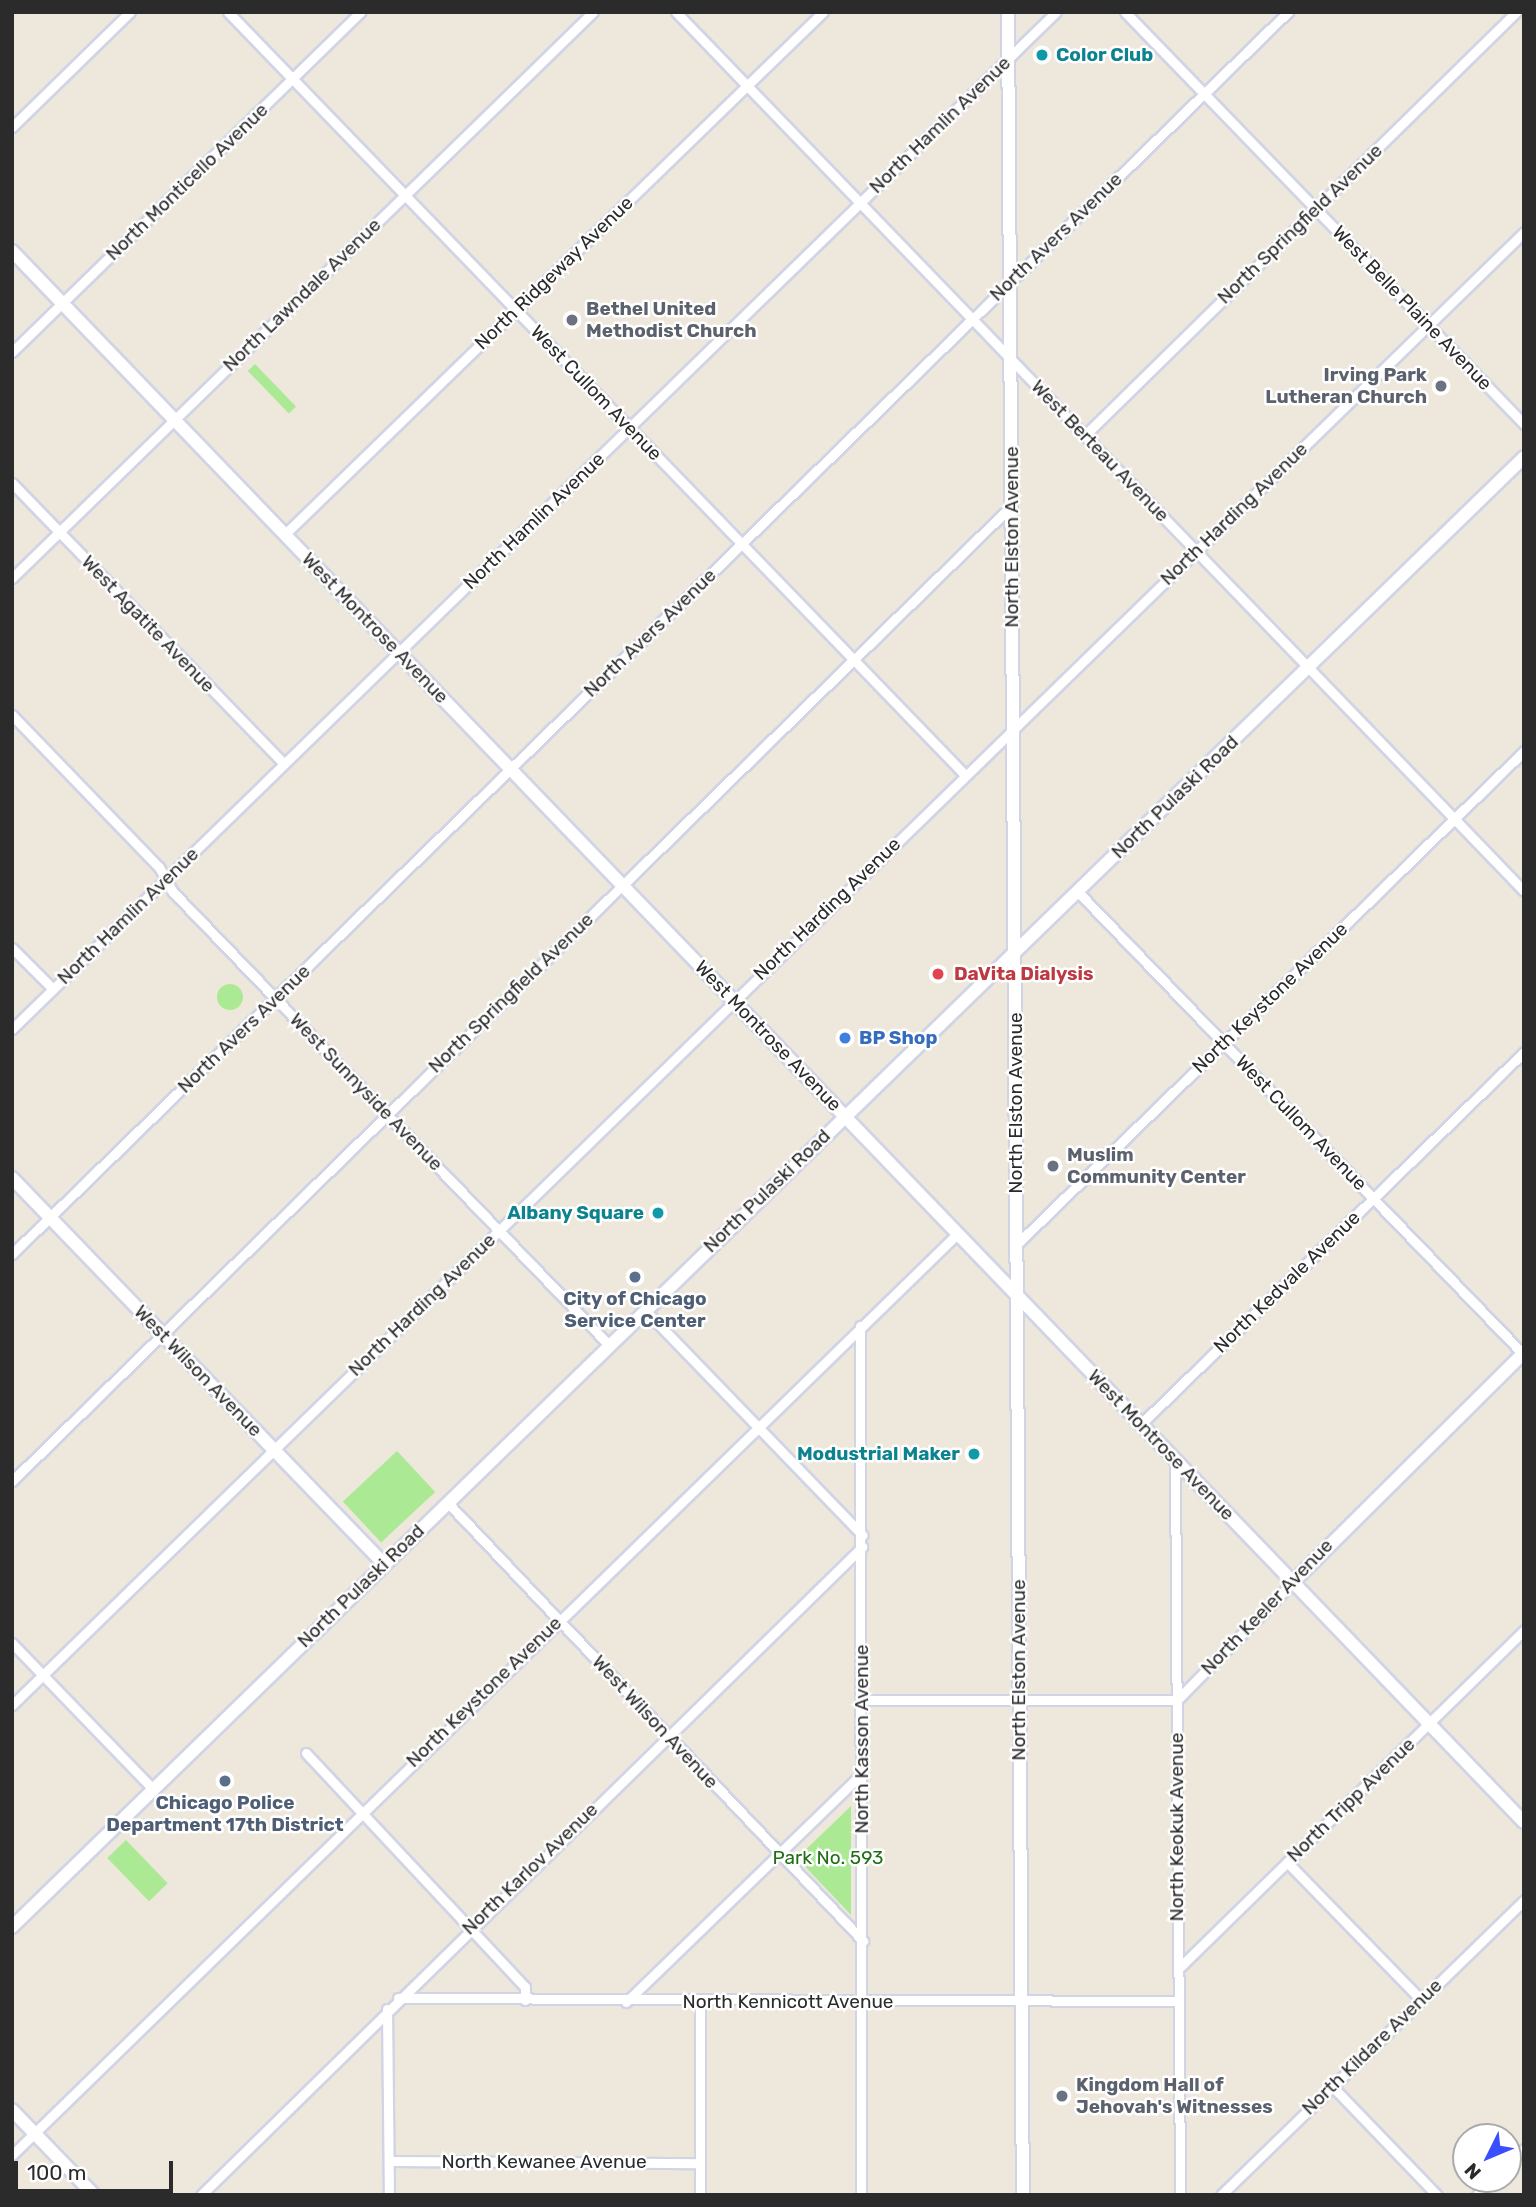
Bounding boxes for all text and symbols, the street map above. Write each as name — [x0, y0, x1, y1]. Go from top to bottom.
place label: Color Club — [1056, 44, 1154, 66]
marker: Color Club — [1034, 47, 1050, 63]
street label: North Hamlin Avenue — [865, 52, 1015, 198]
street label: North Monticello Avenue — [101, 98, 273, 266]
street label: North Springfield Avenue — [1213, 139, 1387, 309]
street label: North Avers Avenue — [985, 168, 1127, 306]
street label: North Ridgeway Avenue — [470, 191, 638, 355]
street label: North Lawndale Avenue — [218, 213, 386, 377]
street label: West Belle Plaine Avenue — [1327, 221, 1497, 395]
place label: Bethel United Methodist Church — [586, 298, 757, 342]
marker: Bethel United Methodist Church — [564, 312, 580, 328]
street label: West Cullom Avenue — [525, 321, 667, 465]
place label: Irving Park Lutheran Church — [1265, 364, 1427, 408]
street label: West Berteau Avenue — [1026, 375, 1174, 527]
marker: Irving Park Lutheran Church — [1433, 378, 1449, 394]
street label: North Harding Avenue — [1156, 438, 1312, 590]
street label: North Elston Avenue — [1001, 446, 1023, 628]
street label: North Hamlin Avenue — [459, 448, 609, 594]
street label: West Montrose Avenue — [297, 548, 453, 708]
street label: West Agatite Avenue — [76, 550, 220, 698]
street label: North Avers Avenue — [579, 564, 721, 702]
street label: North Pulaski Road — [1107, 731, 1243, 863]
street label: North Harding Avenue — [749, 833, 905, 985]
street label: North Hamlin Avenue — [53, 843, 203, 989]
street label: North Springfield Avenue — [424, 908, 598, 1078]
street label: North Keystone Avenue — [1187, 918, 1353, 1078]
street label: West Montrose Avenue — [690, 956, 846, 1116]
street label: North Avers Avenue — [173, 960, 315, 1098]
place label: DaVita Dialysis — [954, 963, 1093, 985]
marker: DaVita Dialysis — [928, 964, 948, 984]
street label: West Sunnyside Avenue — [285, 1008, 447, 1176]
street label: North Elston Avenue — [1005, 1012, 1027, 1194]
place label: BP Shop — [859, 1027, 938, 1049]
marker: BP Shop — [837, 1030, 853, 1046]
street label: West Cullom Avenue — [1230, 1051, 1372, 1195]
street label: North Pulaski Road — [699, 1125, 835, 1257]
place label: Muslim Community Center — [1067, 1144, 1246, 1188]
marker: Muslim Community Center — [1045, 1158, 1061, 1174]
place label: Albany Square — [507, 1202, 644, 1224]
marker: Albany Square — [650, 1205, 666, 1221]
street label: North Kedvale Avenue — [1209, 1206, 1365, 1358]
street label: North Harding Avenue — [344, 1229, 500, 1381]
marker: City of Chicago Service Center — [627, 1269, 643, 1285]
place label: City of Chicago Service Center — [563, 1288, 707, 1332]
street label: West Wilson Avenue — [129, 1300, 267, 1442]
street label: West Montrose Avenue — [1083, 1365, 1239, 1525]
place label: Modustrial Maker — [797, 1443, 960, 1465]
marker: Modustrial Maker — [966, 1446, 982, 1462]
street label: North Pulaski Road — [293, 1520, 429, 1652]
street label: North Keeler Avenue — [1196, 1534, 1338, 1680]
street label: North Elston Avenue — [1008, 1579, 1030, 1761]
street label: North Keystone Avenue — [401, 1612, 567, 1772]
street label: North Kasson Avenue — [851, 1644, 873, 1834]
street label: West Wilson Avenue — [587, 1650, 723, 1794]
street label: North Keokuk Avenue — [1166, 1732, 1188, 1922]
street label: North Tripp Avenue — [1282, 1733, 1420, 1867]
marker: Chicago Police Department 17th District — [217, 1773, 233, 1789]
place label: Chicago Police Department 17th District — [106, 1792, 344, 1836]
street label: North Karlov Avenue — [457, 1798, 603, 1940]
park label: Park No. 593 — [772, 1847, 884, 1869]
street label: North Kildare Avenue — [1297, 1974, 1447, 2120]
street label: North Kennicott Avenue — [682, 1991, 894, 2013]
place label: Kingdom Hall of Jehovah's Witnesses — [1076, 2074, 1273, 2118]
marker: Kingdom Hall of Jehovah's Witnesses — [1054, 2088, 1070, 2104]
north arrow — [1452, 2123, 1522, 2193]
scale bar — [18, 2148, 177, 2192]
street label: North Kewanee Avenue — [441, 2151, 647, 2173]
text: N — [1460, 2158, 1486, 2184]
text: 100 m — [27, 2160, 86, 2185]

